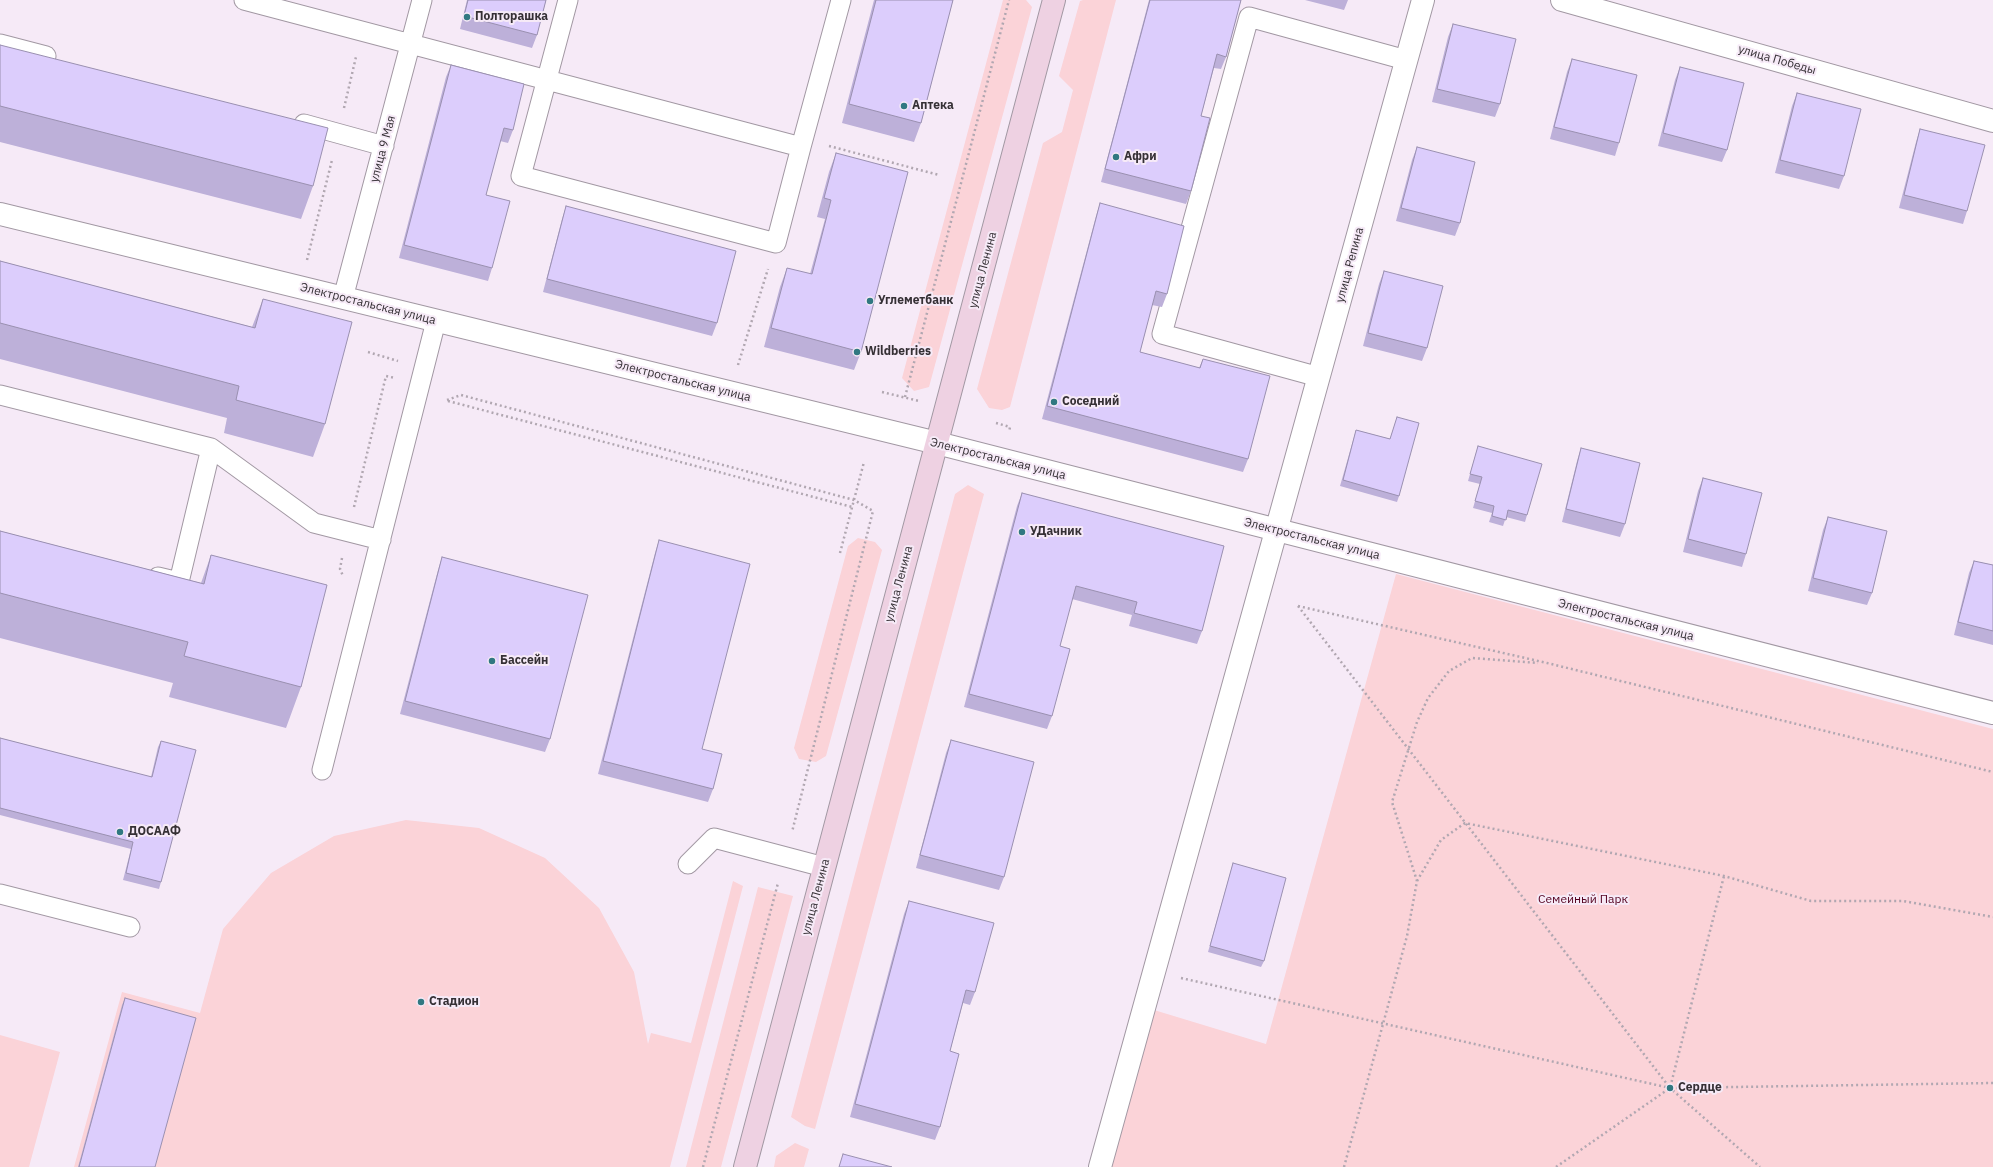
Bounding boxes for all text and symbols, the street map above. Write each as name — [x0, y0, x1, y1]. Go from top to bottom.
place label: Полторашка — [475, 10, 548, 24]
marker: Полторашка — [462, 12, 472, 22]
street label: улица Победы — [1736, 42, 1818, 78]
place label: Аптека — [912, 99, 954, 113]
marker: Аптека — [899, 101, 909, 111]
street label: улица 9 Мая — [367, 114, 399, 184]
place label: Афри — [1124, 150, 1157, 164]
marker: Афри — [1111, 152, 1121, 162]
street label: улица Репина — [1333, 226, 1367, 304]
street label: улица Ленина — [966, 230, 1000, 310]
street label: Электростальская улица — [299, 280, 437, 328]
place label: Углеметбанк — [878, 294, 953, 308]
marker: Углеметбанк — [865, 296, 875, 306]
place label: Wildberries — [865, 345, 931, 359]
marker: Wildberries — [852, 347, 862, 357]
street label: Электростальская улица — [614, 357, 752, 405]
place label: Соседний — [1062, 395, 1119, 409]
marker: Соседний — [1049, 397, 1059, 407]
street label: Электростальская улица — [929, 435, 1067, 483]
street label: Электростальская улица — [1243, 515, 1381, 563]
place label: УДачник — [1030, 525, 1082, 539]
marker: УДачник — [1017, 527, 1027, 537]
street label: улица Ленина — [882, 544, 916, 624]
street label: Электростальская улица — [1557, 596, 1695, 644]
place label: Бассейн — [500, 654, 548, 668]
marker: Бассейн — [487, 656, 497, 666]
place label: ДОСААФ — [128, 825, 181, 839]
marker: ДОСААФ — [115, 827, 125, 837]
street label: улица Ленина — [799, 857, 833, 937]
park label: Семейный Парк — [1538, 893, 1628, 907]
place label: Стадион — [429, 995, 479, 1009]
marker: Стадион — [416, 997, 426, 1007]
place label: Сердце — [1678, 1081, 1722, 1095]
marker: Сердце — [1665, 1083, 1675, 1093]

